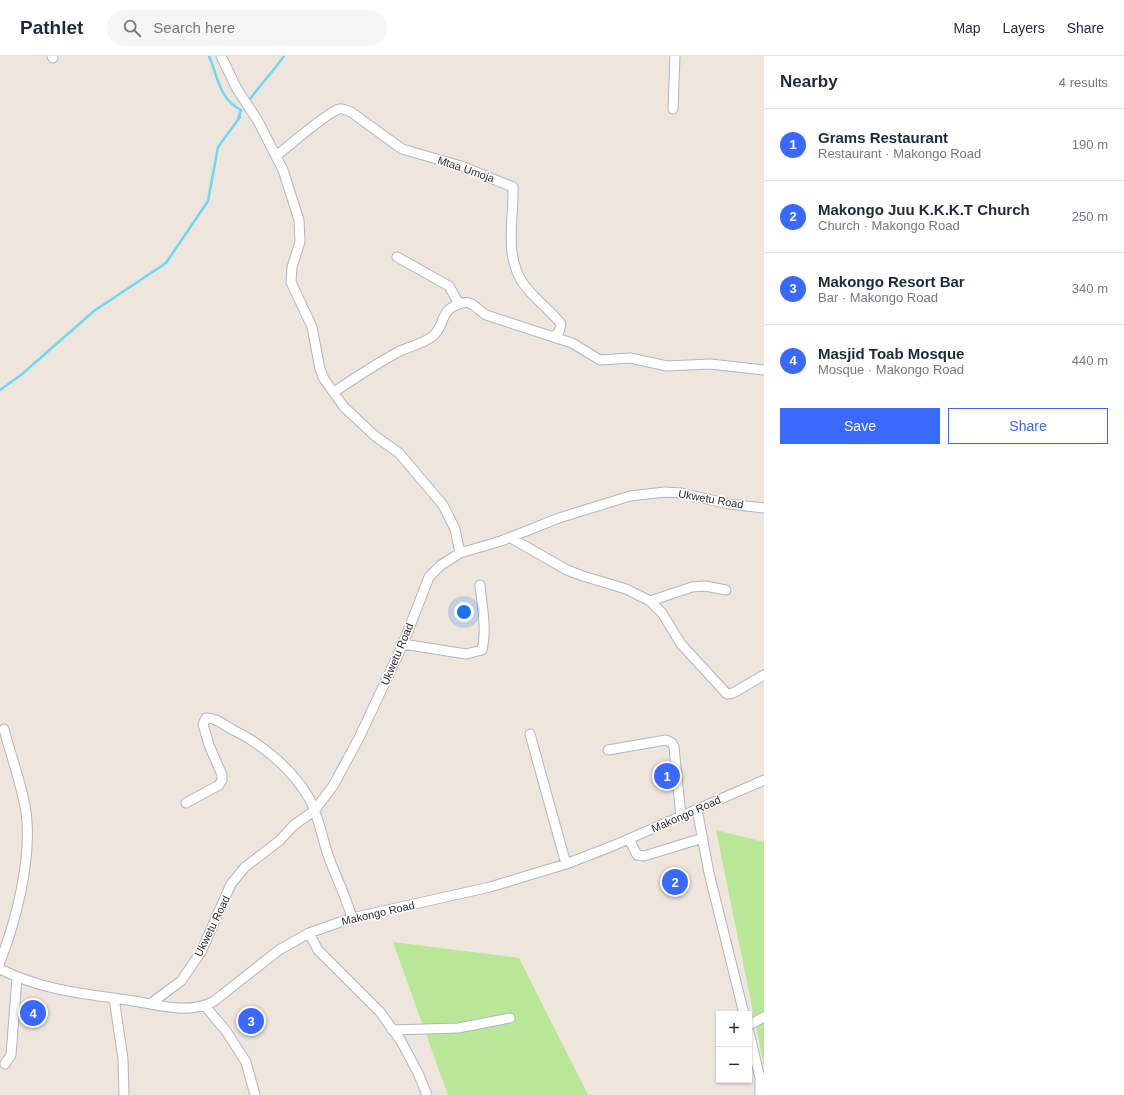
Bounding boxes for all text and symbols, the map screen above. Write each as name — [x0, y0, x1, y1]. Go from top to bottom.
search box — [107, 10, 387, 46]
text: Pathlet — [20, 17, 83, 38]
icon: search — [121, 17, 143, 39]
text: Search here — [153, 19, 235, 36]
text: Map — [953, 20, 981, 36]
text: Layers — [1003, 20, 1045, 36]
text: Share — [1067, 20, 1104, 36]
text: Nearby — [780, 72, 838, 91]
text: 4 results — [1059, 75, 1108, 90]
text: Grams Restaurant — [818, 129, 948, 146]
text: 1 — [789, 137, 797, 152]
text: 190 m — [1072, 137, 1108, 152]
text: Restaurant · Makongo Road — [818, 146, 981, 161]
street label: Mtaa Umoja — [436, 154, 497, 185]
text: Makongo Juu K.K.K.T Church — [818, 201, 1030, 218]
text: 2 — [789, 209, 797, 224]
text: 250 m — [1072, 209, 1108, 224]
text: Church · Makongo Road — [818, 218, 960, 233]
text: Makongo Resort Bar — [818, 273, 965, 290]
text: 3 — [789, 281, 797, 296]
text: 340 m — [1072, 281, 1108, 296]
text: Bar · Makongo Road — [818, 290, 938, 305]
text: Masjid Toab Mosque — [818, 345, 964, 362]
text: 4 — [789, 353, 797, 368]
text: 440 m — [1072, 353, 1108, 368]
text: Mosque · Makongo Road — [818, 362, 964, 377]
button: Save — [780, 408, 940, 444]
button: Share — [948, 408, 1108, 444]
street label: Ukwetu Road — [677, 487, 745, 511]
your location — [454, 602, 474, 622]
street label: Ukwetu Road — [379, 621, 415, 687]
pin: 1 — [654, 761, 680, 791]
street label: Makongo Road — [649, 793, 723, 835]
pin: 2 — [662, 867, 688, 897]
street label: Ukwetu Road — [192, 894, 232, 958]
street label: Makongo Road — [340, 899, 416, 927]
pin: 4 — [20, 998, 46, 1028]
pin: 3 — [238, 1006, 264, 1036]
map controls — [716, 1011, 752, 1083]
button: + — [716, 1011, 752, 1047]
button: − — [716, 1047, 752, 1083]

